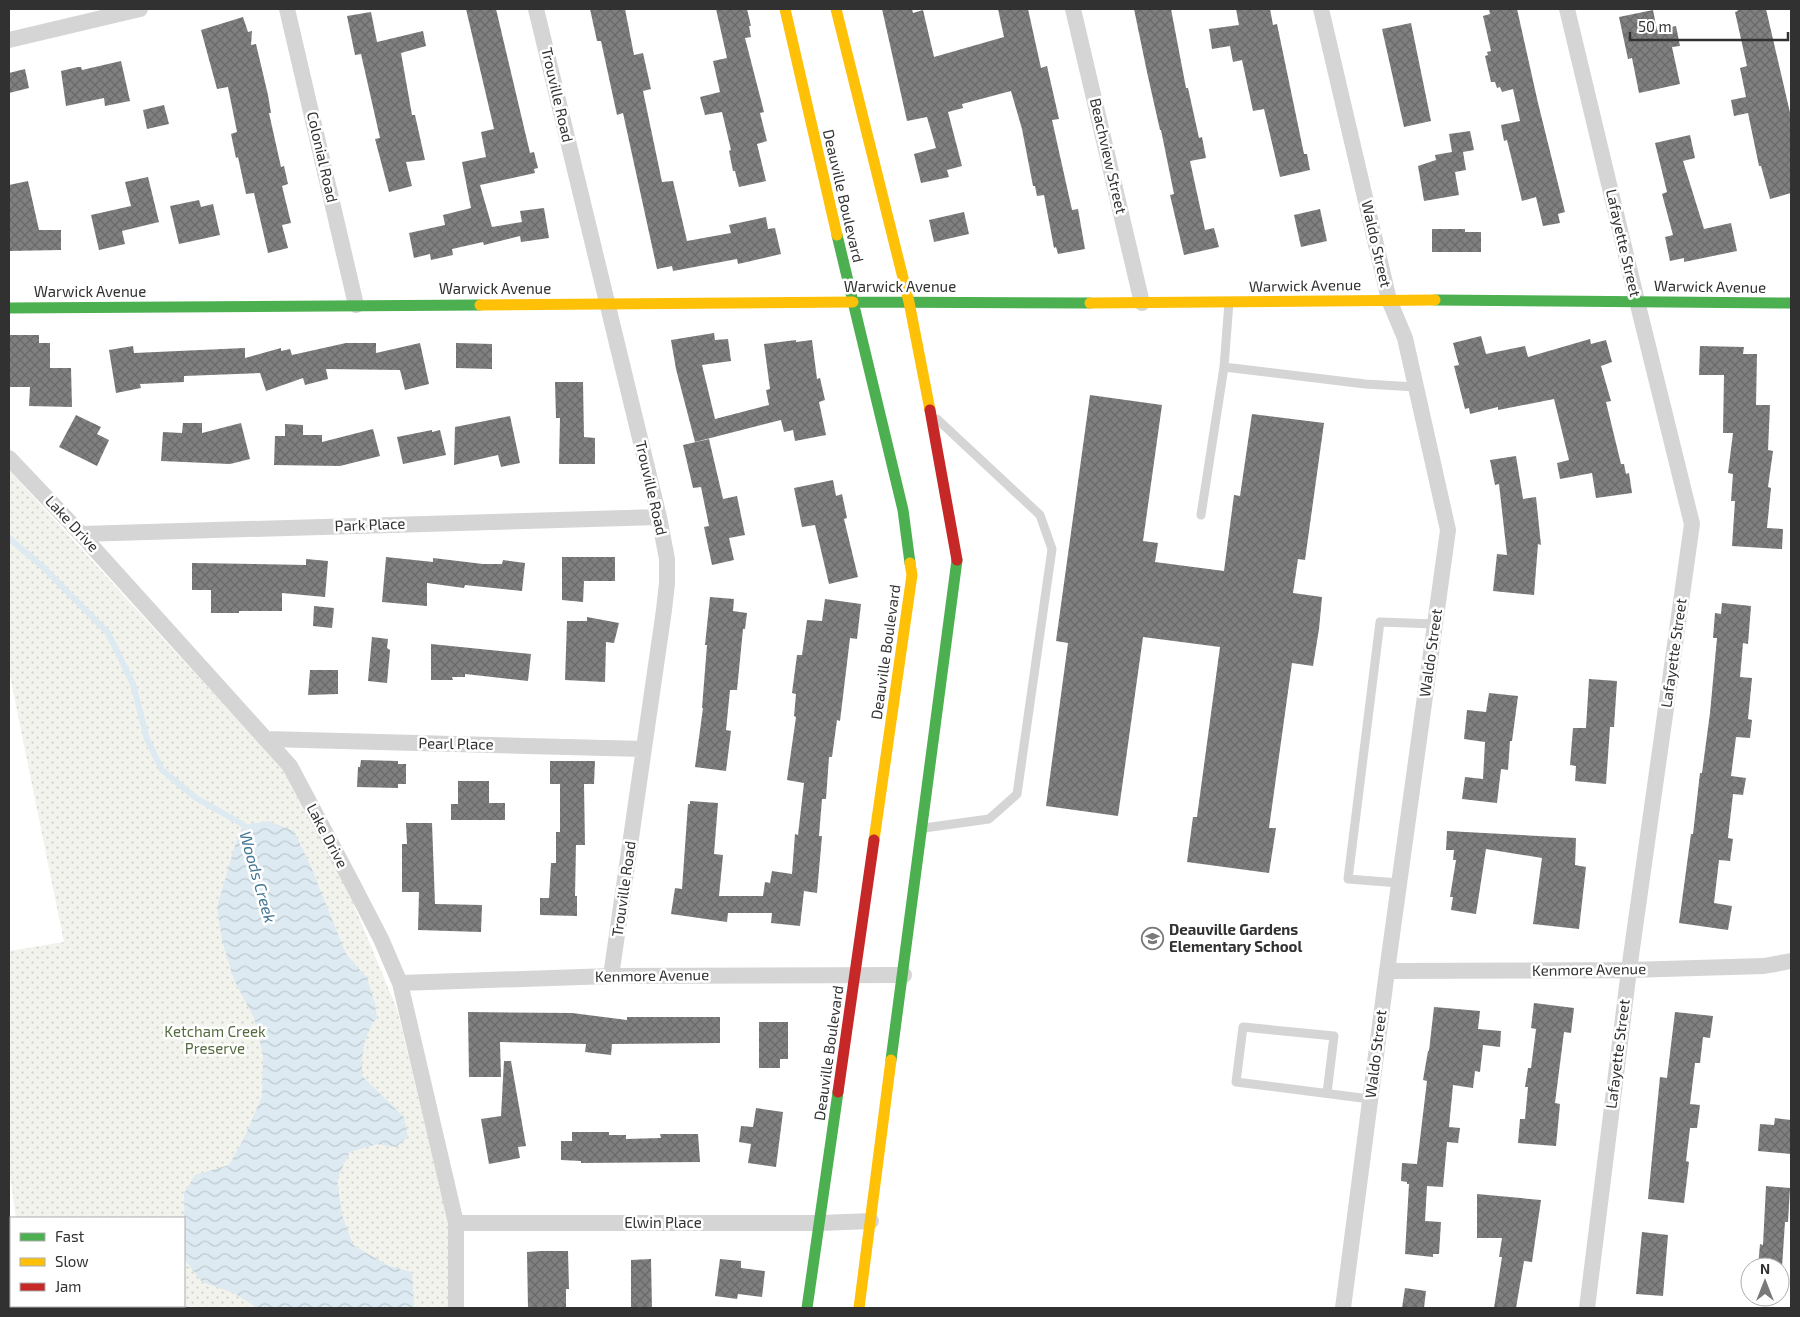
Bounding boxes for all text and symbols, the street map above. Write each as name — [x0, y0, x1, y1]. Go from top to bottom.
scale bar — [1630, 10, 1788, 42]
text: 50 m — [1638, 17, 1672, 35]
street label: Trouville Road — [538, 46, 578, 144]
street label: Beachview Street — [1087, 96, 1131, 216]
street label: Colonial Road — [304, 110, 342, 204]
street label: Deauville Boulevard — [820, 127, 868, 264]
street label: Lafayette Street — [1603, 187, 1645, 299]
street label: Waldo Street — [1358, 198, 1396, 289]
street label: Warwick Avenue — [1249, 275, 1361, 295]
street label: Warwick Avenue — [1654, 276, 1766, 296]
street label: Warwick Avenue — [844, 277, 956, 295]
street label: Warwick Avenue — [439, 279, 551, 297]
street label: Warwick Avenue — [34, 282, 146, 300]
street label: Trouville Road — [632, 439, 672, 537]
street label: Lake Drive — [42, 491, 103, 555]
street label: Park Place — [334, 514, 406, 534]
street label: Deauville Boulevard — [867, 583, 903, 721]
street label: Lafayette Street — [1656, 597, 1690, 709]
street label: Waldo Street — [1415, 607, 1445, 698]
street label: Pearl Place — [418, 733, 494, 753]
street label: Lake Drive — [303, 800, 352, 871]
water label: Woods Creek — [236, 829, 281, 925]
street label: Trouville Road — [607, 840, 639, 938]
place label: Deauville Gardens Elementary School — [1169, 920, 1302, 956]
school or university icon: Deauville Gardens Elementary School — [1141, 927, 1165, 951]
street label: Kenmore Avenue — [1532, 959, 1646, 979]
street label: Kenmore Avenue — [595, 965, 709, 985]
street label: Deauville Boulevard — [810, 984, 846, 1122]
street label: Lafayette Street — [1601, 998, 1633, 1110]
street label: Waldo Street — [1361, 1008, 1389, 1099]
park label: Ketcham Creek Preserve — [164, 1022, 266, 1057]
street label: Elwin Place — [624, 1213, 702, 1231]
legend — [10, 1217, 185, 1307]
text: Fast — [55, 1227, 85, 1245]
text: Slow — [55, 1252, 89, 1270]
north arrow — [1740, 1257, 1790, 1307]
text: N — [1760, 1260, 1770, 1277]
text: Jam — [55, 1277, 81, 1295]

